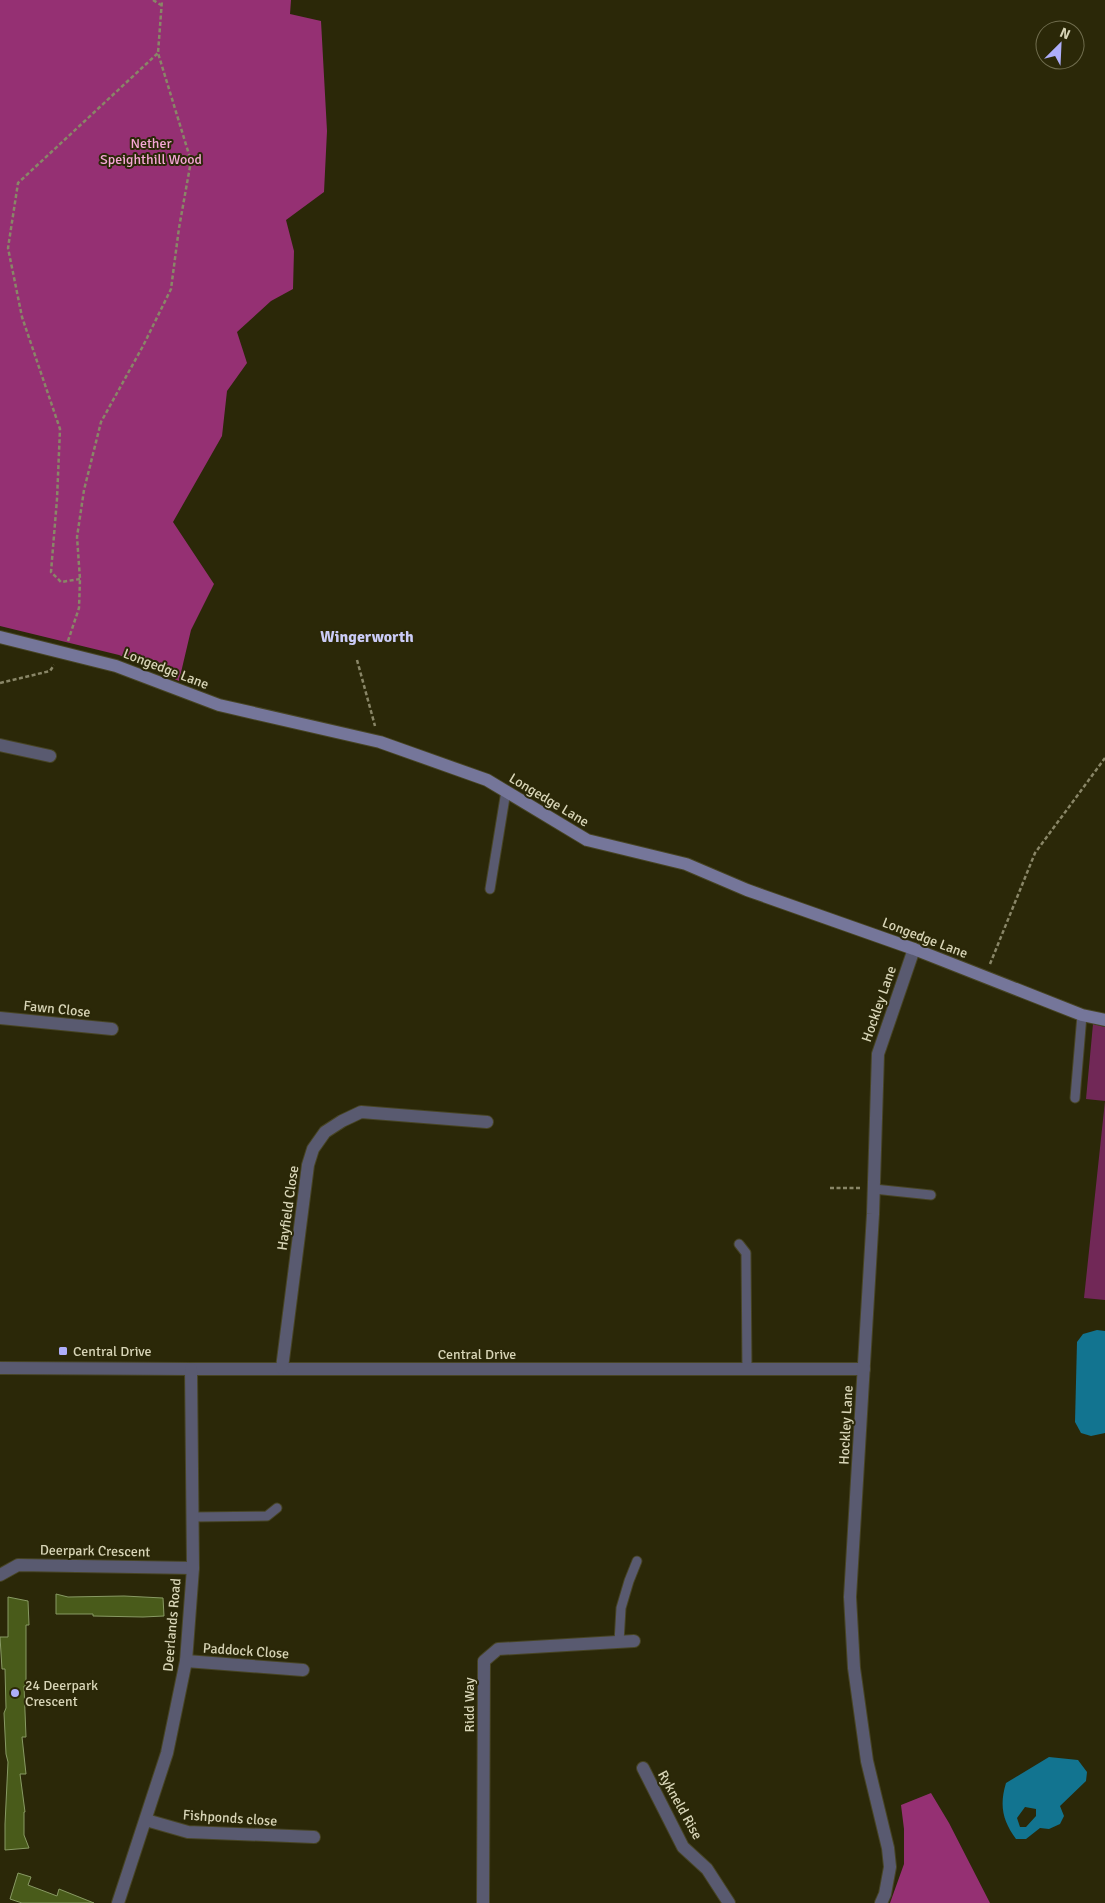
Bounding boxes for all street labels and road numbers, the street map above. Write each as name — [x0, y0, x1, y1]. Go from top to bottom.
street label: Longedge Lane — [121, 645, 211, 693]
street label: Longedge Lane — [506, 770, 592, 830]
street label: Longedge Lane — [880, 914, 970, 962]
street label: Hockley Lane — [858, 964, 900, 1044]
street label: Fawn Close — [23, 997, 91, 1021]
street label: Hayfield Close — [274, 1164, 302, 1252]
street label: Central Drive — [438, 1346, 516, 1363]
street label: Hockley Lane — [835, 1385, 857, 1465]
street label: Deerpark Crescent — [40, 1542, 151, 1560]
street label: Deerlands Road — [159, 1578, 185, 1672]
street label: Paddock Close — [202, 1640, 290, 1662]
street label: Ridd Way — [461, 1677, 478, 1732]
street label: Rykneld Rise — [654, 1767, 706, 1843]
street label: Fishponds close — [182, 1806, 278, 1830]

